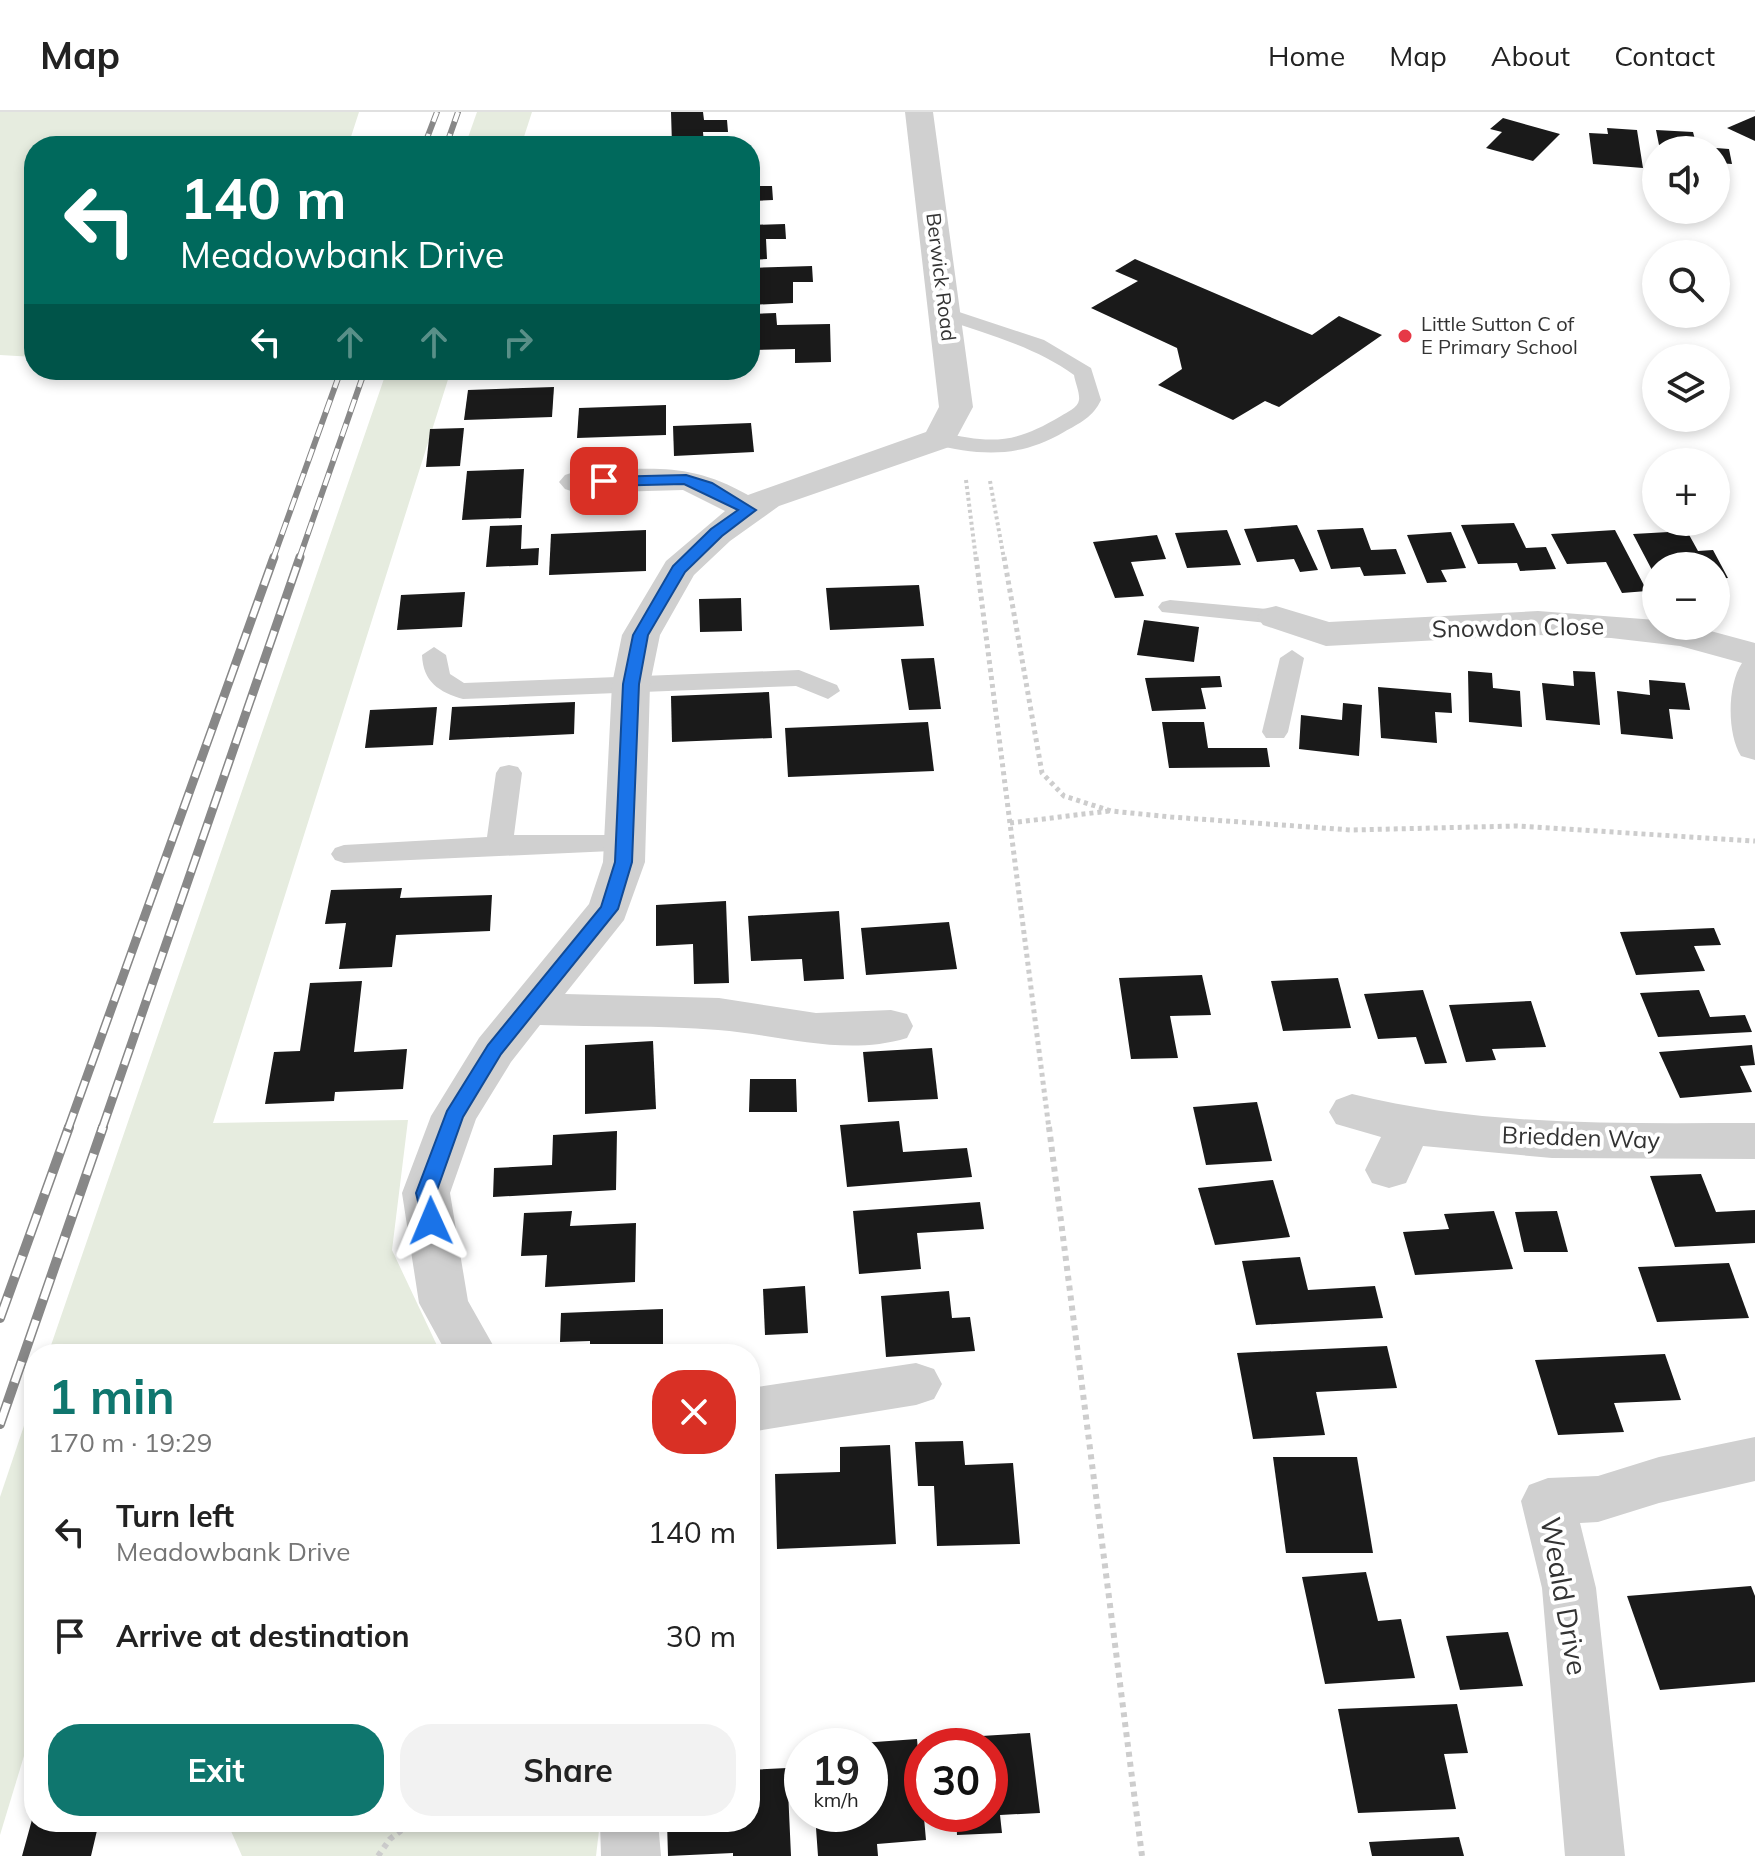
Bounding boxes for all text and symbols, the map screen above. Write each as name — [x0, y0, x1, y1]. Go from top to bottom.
text: Map — [40, 31, 120, 79]
text: Home — [1268, 38, 1345, 73]
text: Map — [1389, 38, 1447, 73]
text: About — [1491, 38, 1570, 73]
text: Contact — [1614, 38, 1715, 73]
map controls — [1642, 136, 1730, 640]
button: sound — [1642, 136, 1730, 224]
text: 140 m — [180, 163, 347, 233]
icon: left — [48, 168, 152, 272]
street label: Berwick Road — [921, 211, 962, 342]
text: Meadowbank Drive — [180, 232, 504, 277]
button: search — [1642, 240, 1730, 328]
place label: Little Sutton C of E Primary School — [1421, 311, 1578, 359]
icon: left — [244, 320, 288, 364]
icon: ahead — [328, 320, 372, 364]
icon: ahead — [412, 320, 456, 364]
icon: right — [496, 320, 540, 364]
marker: Little Sutton C of E Primary School — [1396, 327, 1414, 345]
button: layers — [1642, 344, 1730, 432]
pin — [570, 447, 638, 515]
button: + — [1642, 448, 1730, 536]
icon: arrive — [582, 459, 626, 503]
button: − — [1642, 552, 1730, 640]
street label: Snowdon Close — [1432, 610, 1604, 644]
street label: Briedden Way — [1501, 1119, 1661, 1155]
position arrow — [389, 1179, 473, 1263]
text: 1 min — [48, 1366, 175, 1426]
button: close — [652, 1370, 736, 1454]
text: 170 m · 19:29 — [48, 1426, 212, 1459]
text: Turn left — [116, 1497, 234, 1535]
icon: left — [48, 1510, 92, 1554]
text: 140 m — [648, 1513, 736, 1551]
street label: Weald Drive — [1533, 1514, 1596, 1678]
text: Meadowbank Drive — [116, 1535, 350, 1568]
icon: arrive — [48, 1614, 92, 1658]
text: Arrive at destination — [116, 1617, 410, 1655]
text: 30 m — [666, 1617, 736, 1655]
button: Exit — [48, 1724, 384, 1816]
button: Share — [400, 1724, 736, 1816]
speed limit sign: 30 — [904, 1728, 1008, 1832]
text: 19 — [812, 1745, 860, 1795]
text: km/h — [813, 1787, 859, 1812]

